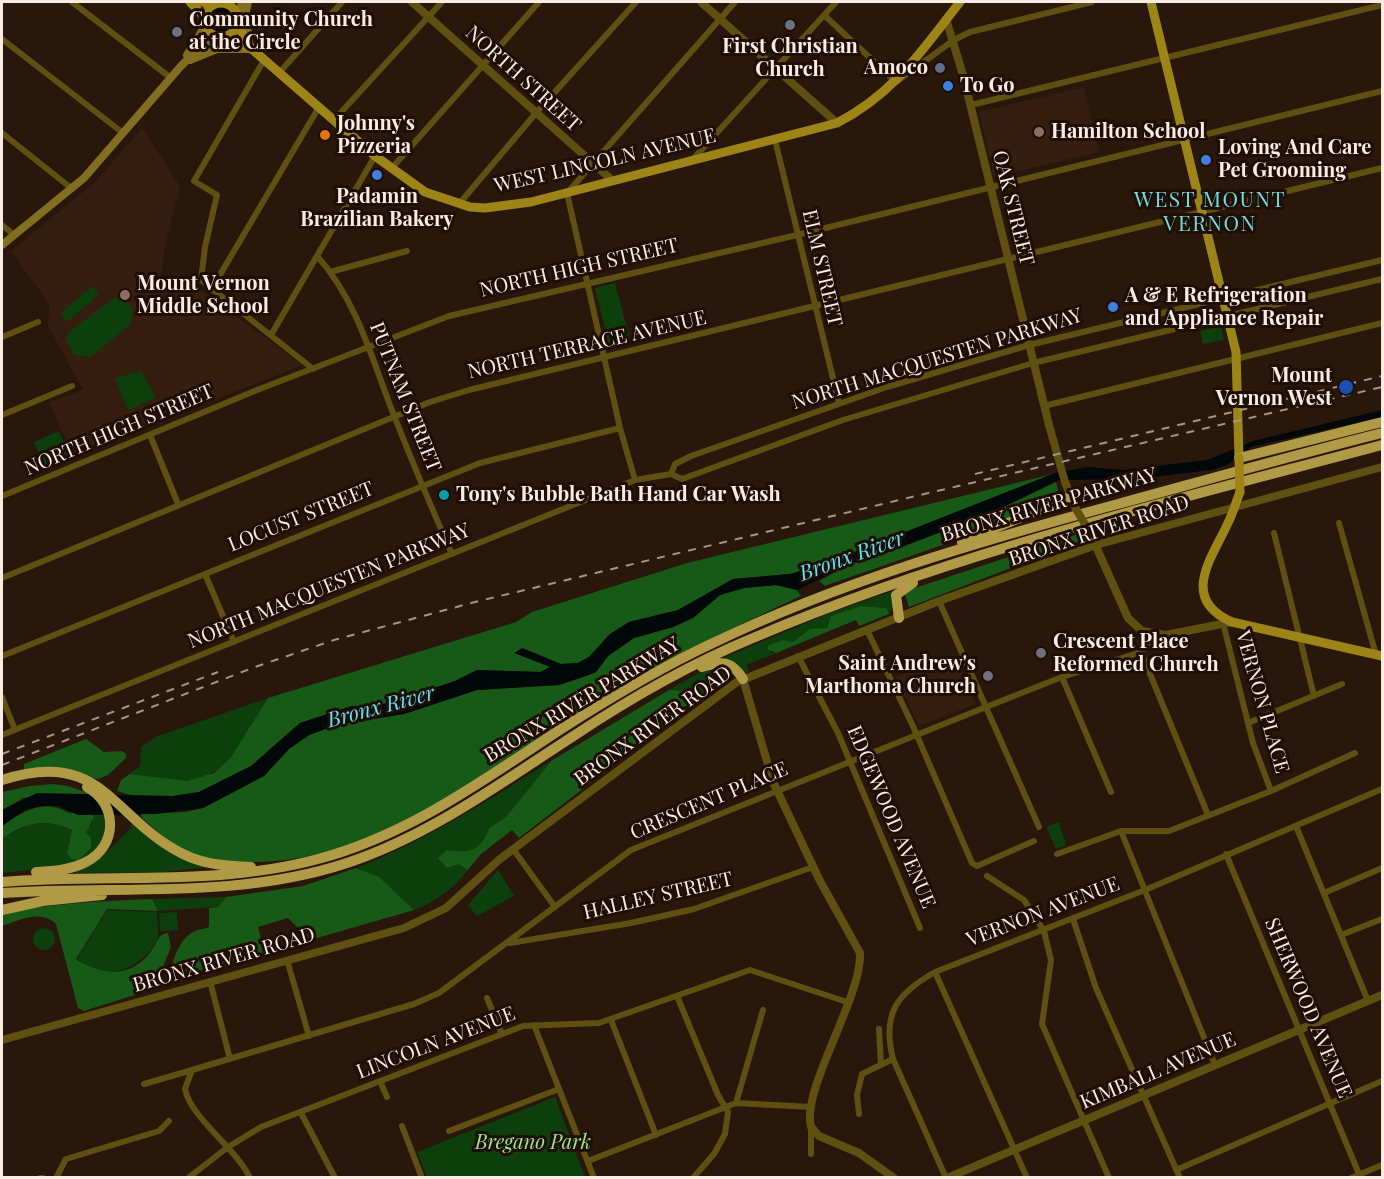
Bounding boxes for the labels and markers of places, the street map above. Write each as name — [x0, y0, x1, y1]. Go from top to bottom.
place label: Community Church at the Circle — [189, 8, 373, 55]
marker: First Christian Church — [783, 18, 797, 32]
marker: Community Church at the Circle — [170, 25, 184, 39]
place label: First Christian Church — [722, 35, 858, 82]
place label: Amoco — [864, 56, 928, 80]
marker: Amoco — [933, 61, 947, 75]
place label: To Go — [960, 74, 1014, 98]
marker: To Go — [941, 79, 955, 93]
place label: Johnny's Pizzeria — [337, 112, 415, 159]
place label: Hamilton School — [1051, 120, 1205, 144]
marker: Hamilton School — [1032, 125, 1046, 139]
marker: Johnny's Pizzeria — [318, 128, 332, 142]
place label: Loving And Care Pet Grooming — [1218, 136, 1371, 183]
marker: Loving And Care Pet Grooming — [1199, 153, 1213, 167]
marker: Padamin Brazilian Bakery — [370, 168, 384, 182]
place label: Padamin Brazilian Bakery — [300, 185, 454, 232]
place label: Mount Vernon Middle School — [137, 272, 270, 319]
place label: A & E Refrigeration and Appliance Repair — [1125, 284, 1323, 331]
marker: Mount Vernon Middle School — [118, 288, 132, 302]
marker: A & E Refrigeration and Appliance Repair — [1106, 300, 1120, 314]
place label: Mount Vernon West — [1216, 364, 1332, 411]
marker: Mount Vernon West — [1337, 378, 1355, 396]
place label: Tony's Bubble Bath Hand Car Wash — [456, 483, 781, 507]
marker: Tony's Bubble Bath Hand Car Wash — [437, 488, 451, 502]
place label: Crescent Place Reformed Church — [1053, 630, 1219, 677]
marker: Crescent Place Reformed Church — [1034, 646, 1048, 660]
place label: Saint Andrew's Marthoma Church — [805, 652, 976, 699]
marker: Saint Andrew's Marthoma Church — [981, 669, 995, 683]

